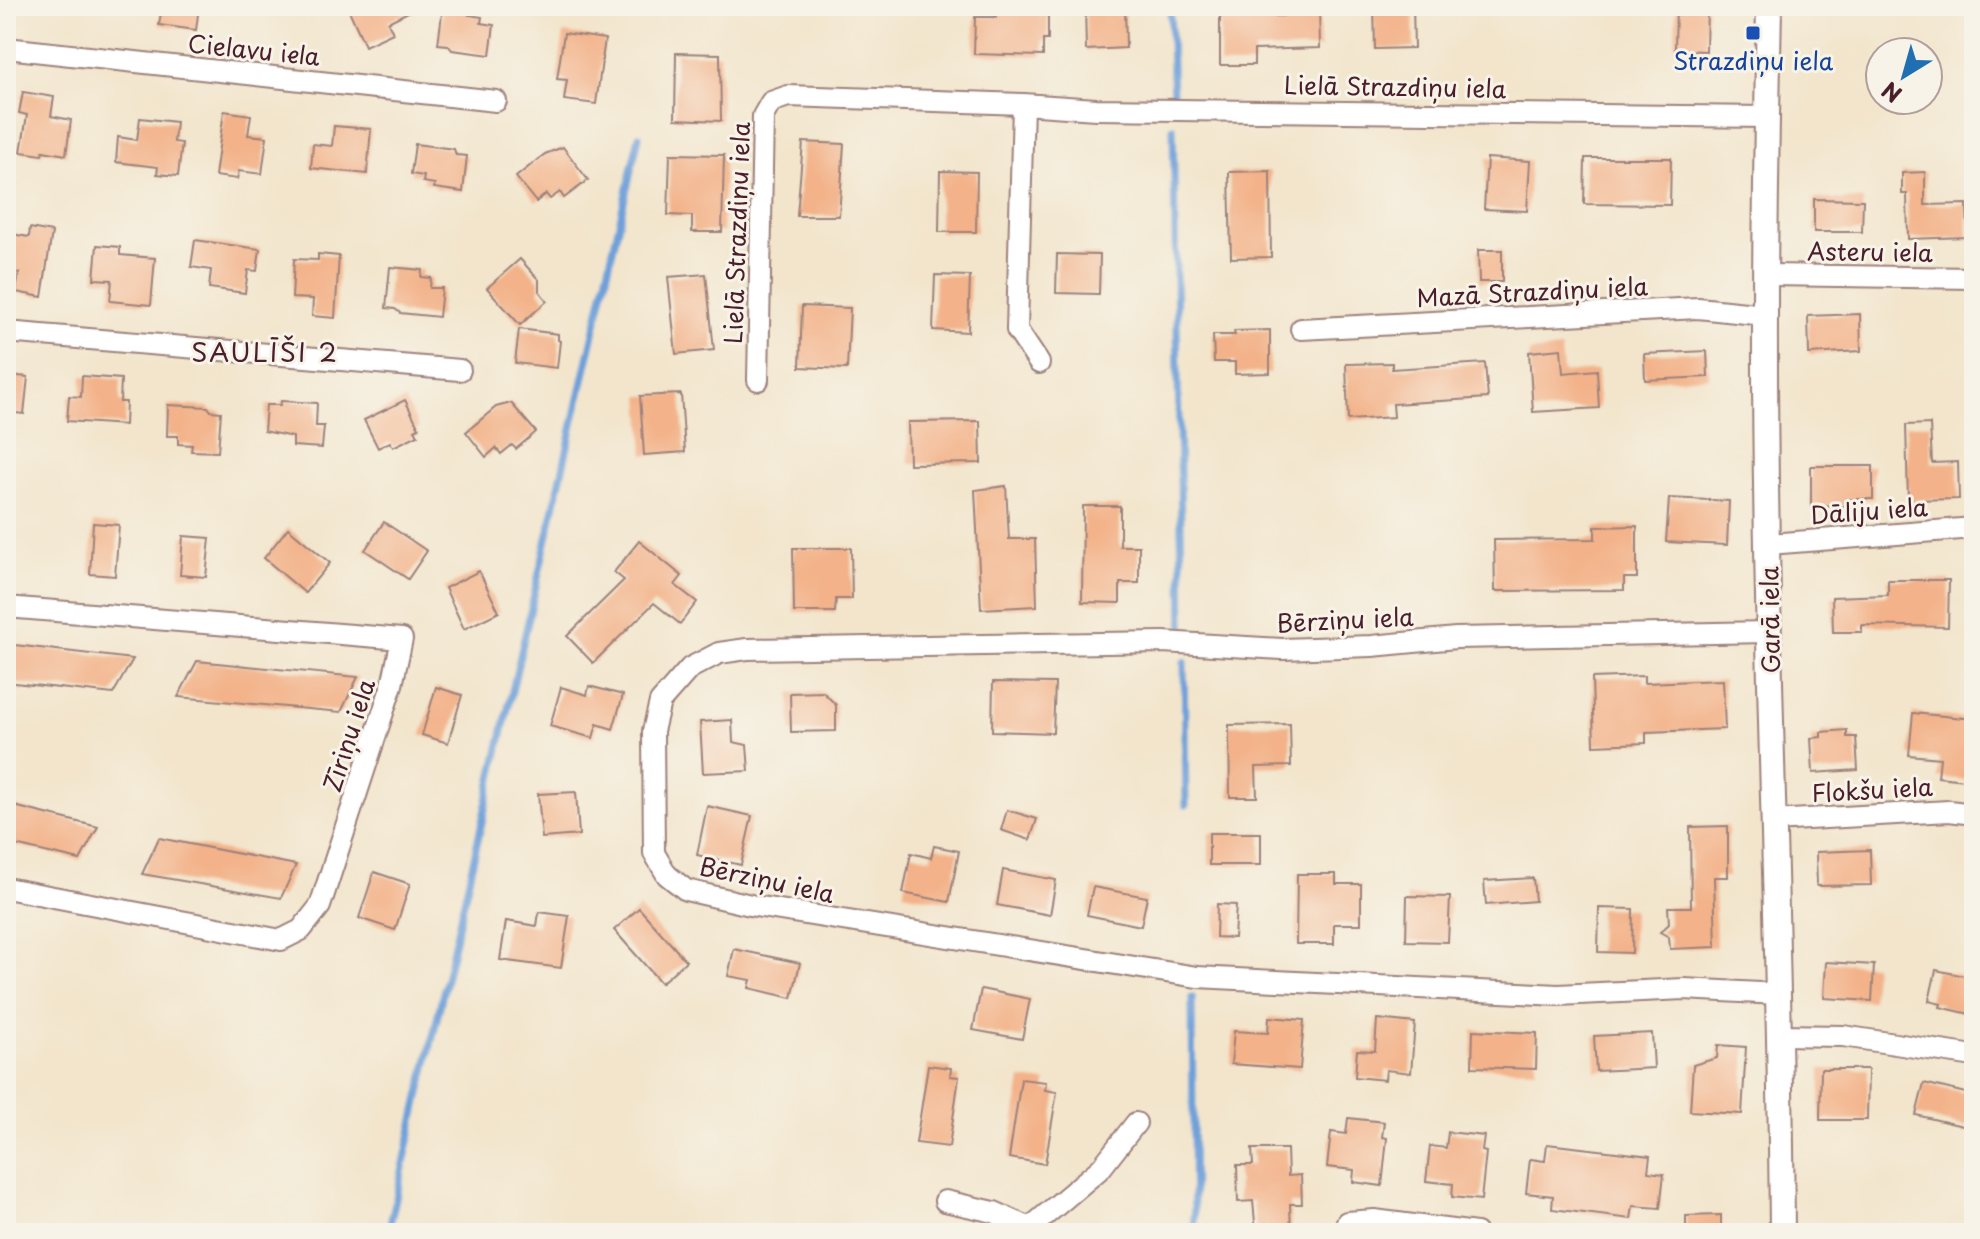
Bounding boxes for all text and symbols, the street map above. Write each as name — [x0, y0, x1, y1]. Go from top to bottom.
street label: Cielavu iela — [186, 24, 322, 74]
marker: Strazdiņu iela — [1744, 24, 1762, 42]
north arrow — [1864, 36, 1944, 116]
place label: Strazdiņu iela — [1673, 42, 1834, 78]
street label: Lielā Strazdiņu iela — [1284, 66, 1507, 106]
text: N — [1874, 75, 1908, 112]
street label: Lielā Strazdiņu iela — [714, 121, 758, 345]
street label: Asteru iela — [1807, 232, 1933, 270]
street label: Mazā Strazdiņu iela — [1416, 267, 1649, 315]
district label: SAULĪŠI 2 — [191, 332, 339, 371]
street label: Dāliju iela — [1809, 488, 1929, 532]
street label: Garā iela — [1750, 566, 1788, 674]
street label: Bērziņu iela — [1276, 597, 1415, 641]
street label: Zīriņu iela — [313, 674, 383, 796]
street label: Flokšu iela — [1810, 768, 1934, 810]
street label: Bērziņu iela — [696, 847, 838, 911]

